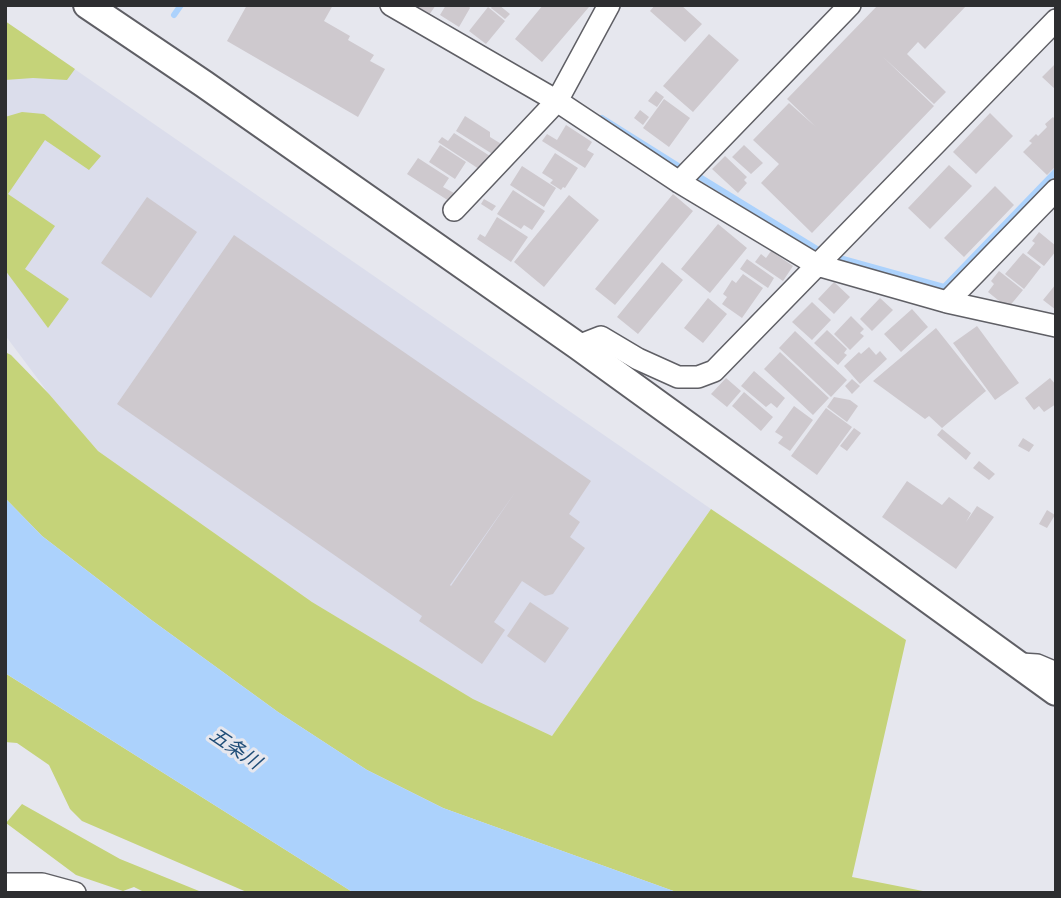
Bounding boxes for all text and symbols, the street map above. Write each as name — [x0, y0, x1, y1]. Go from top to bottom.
water label: 五条川 — [205, 724, 265, 774]

